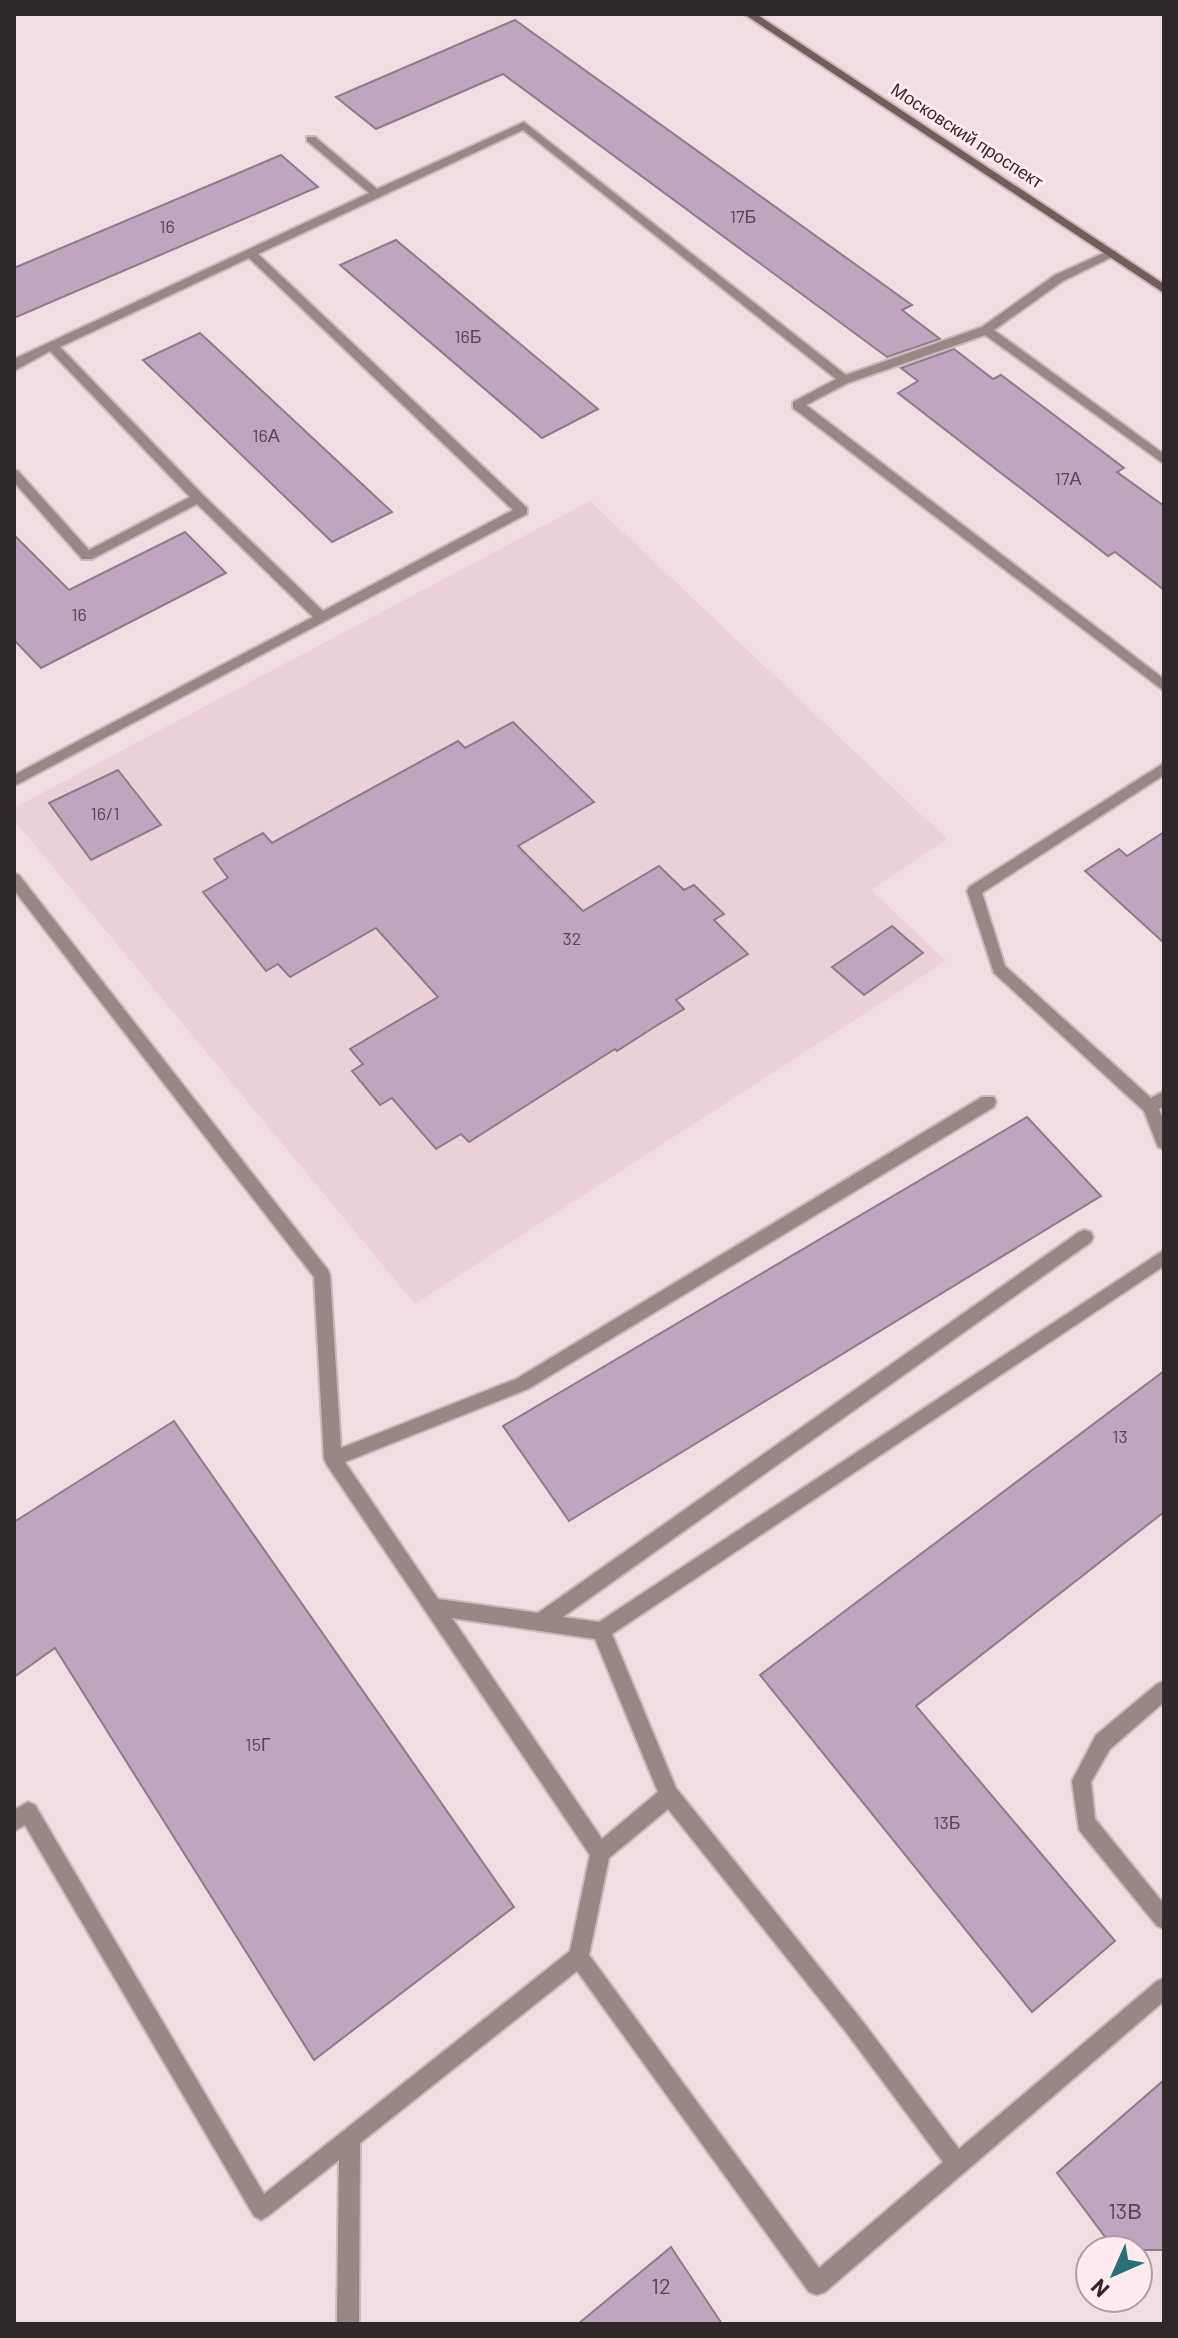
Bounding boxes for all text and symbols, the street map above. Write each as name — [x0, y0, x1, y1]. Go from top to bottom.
street label: Московский проспект — [887, 78, 1048, 193]
house number: 17Б — [730, 205, 756, 227]
house number: 16 — [159, 215, 175, 237]
house number: 16Б — [454, 325, 482, 347]
house number: 16А — [252, 424, 280, 446]
house number: 17А — [1055, 467, 1081, 489]
house number: 16 — [71, 603, 87, 625]
house number: 16/1 — [90, 802, 120, 824]
house number: 32 — [563, 927, 581, 949]
house number: 13 — [1112, 1425, 1128, 1447]
house number: 15Г — [245, 1733, 271, 1755]
house number: 13Б — [933, 1811, 961, 1833]
house number: 13В — [1108, 2197, 1142, 2223]
north arrow — [1074, 2234, 1154, 2314]
house number: 12 — [651, 2272, 671, 2298]
text: N — [1085, 2274, 1114, 2303]

